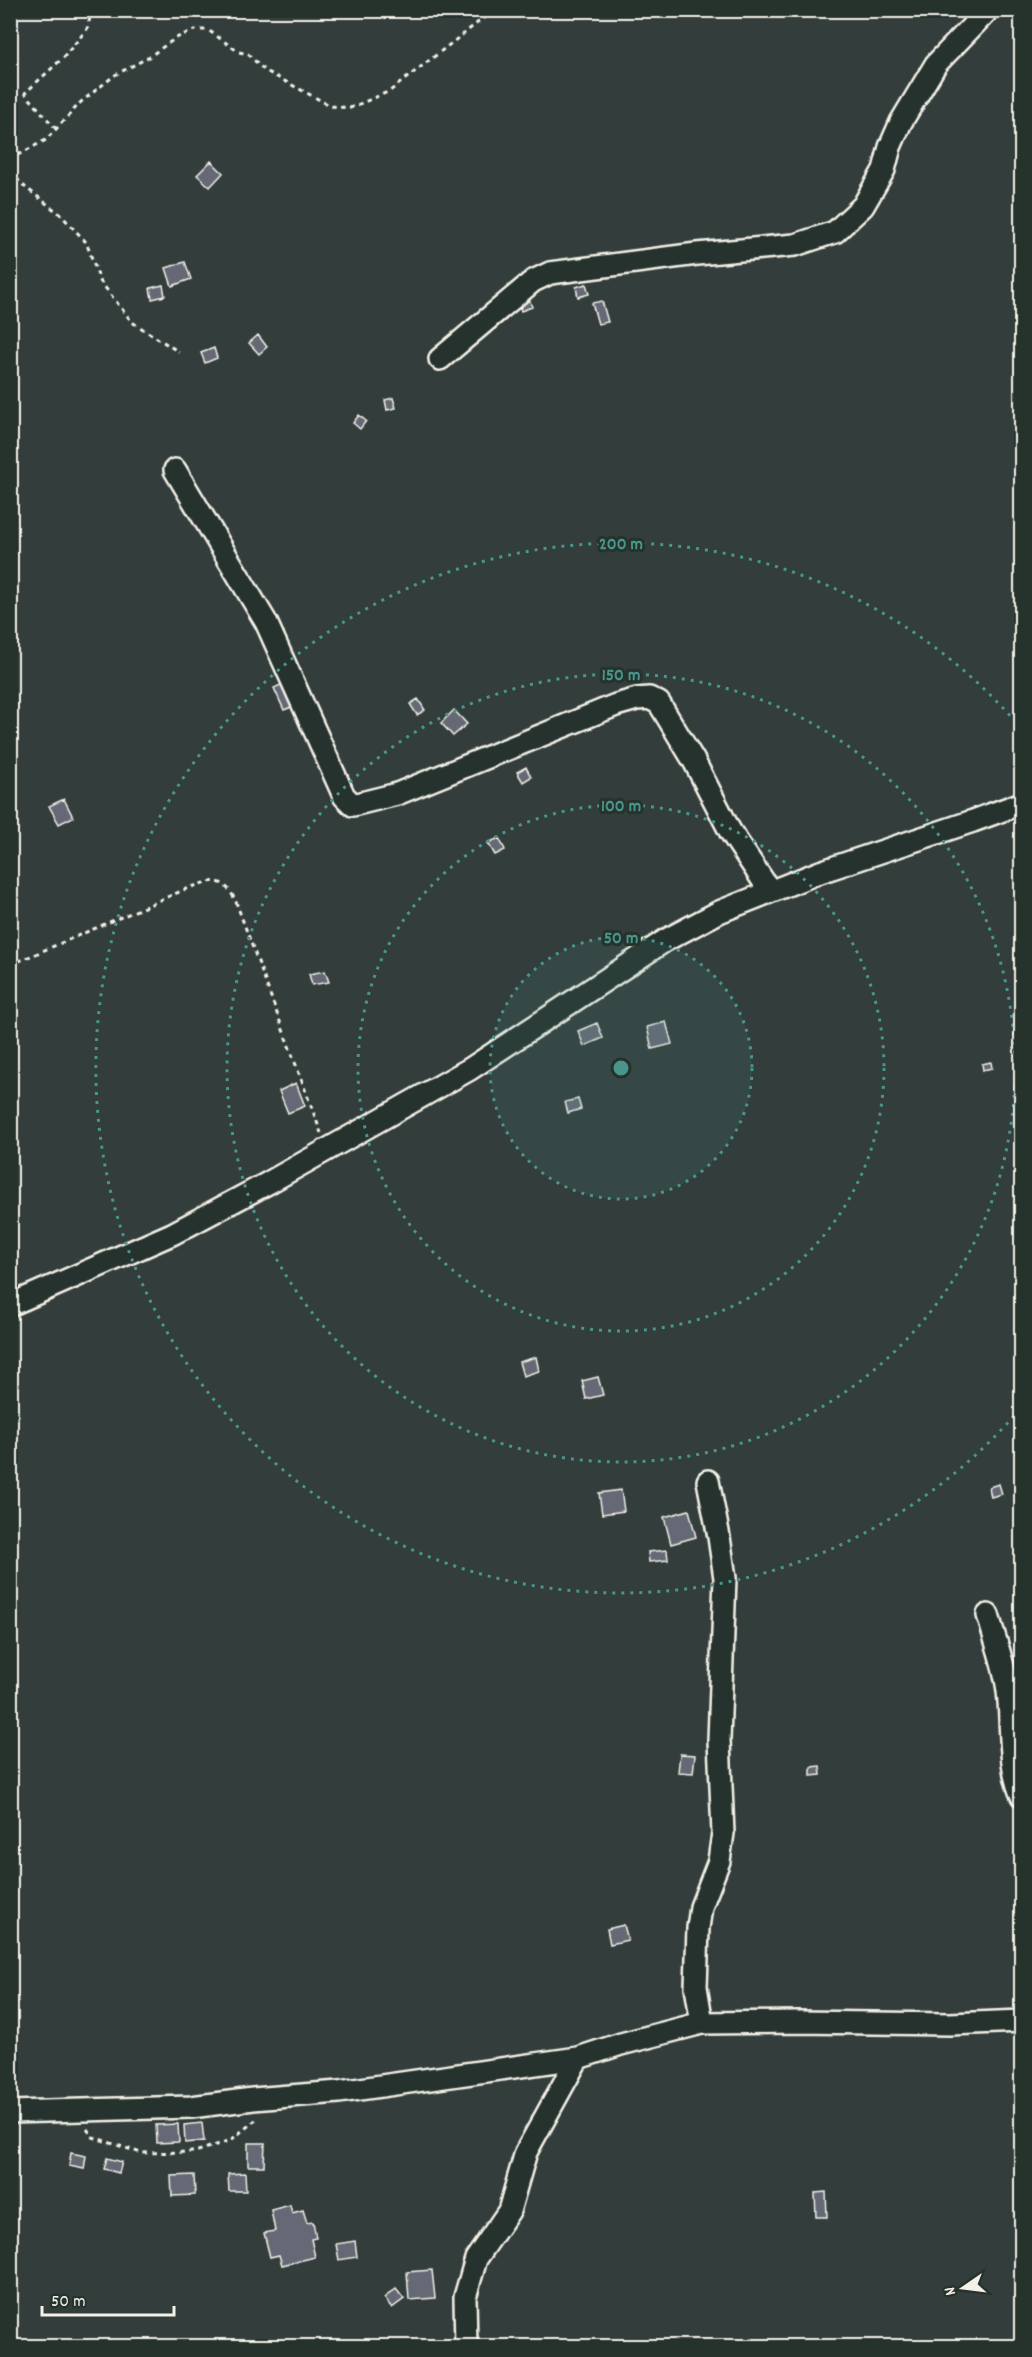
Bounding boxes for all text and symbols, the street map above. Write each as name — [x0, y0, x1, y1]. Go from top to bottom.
text: 200 m — [599, 533, 643, 558]
text: 150 m — [602, 664, 640, 689]
text: 100 m — [601, 795, 641, 820]
text: 50 m — [604, 927, 638, 952]
centre of rings — [611, 1058, 631, 1078]
north arrow — [933, 2258, 993, 2318]
scale bar — [42, 2279, 174, 2317]
text: N — [939, 2284, 963, 2298]
text: 50 m — [51, 2290, 86, 2315]

